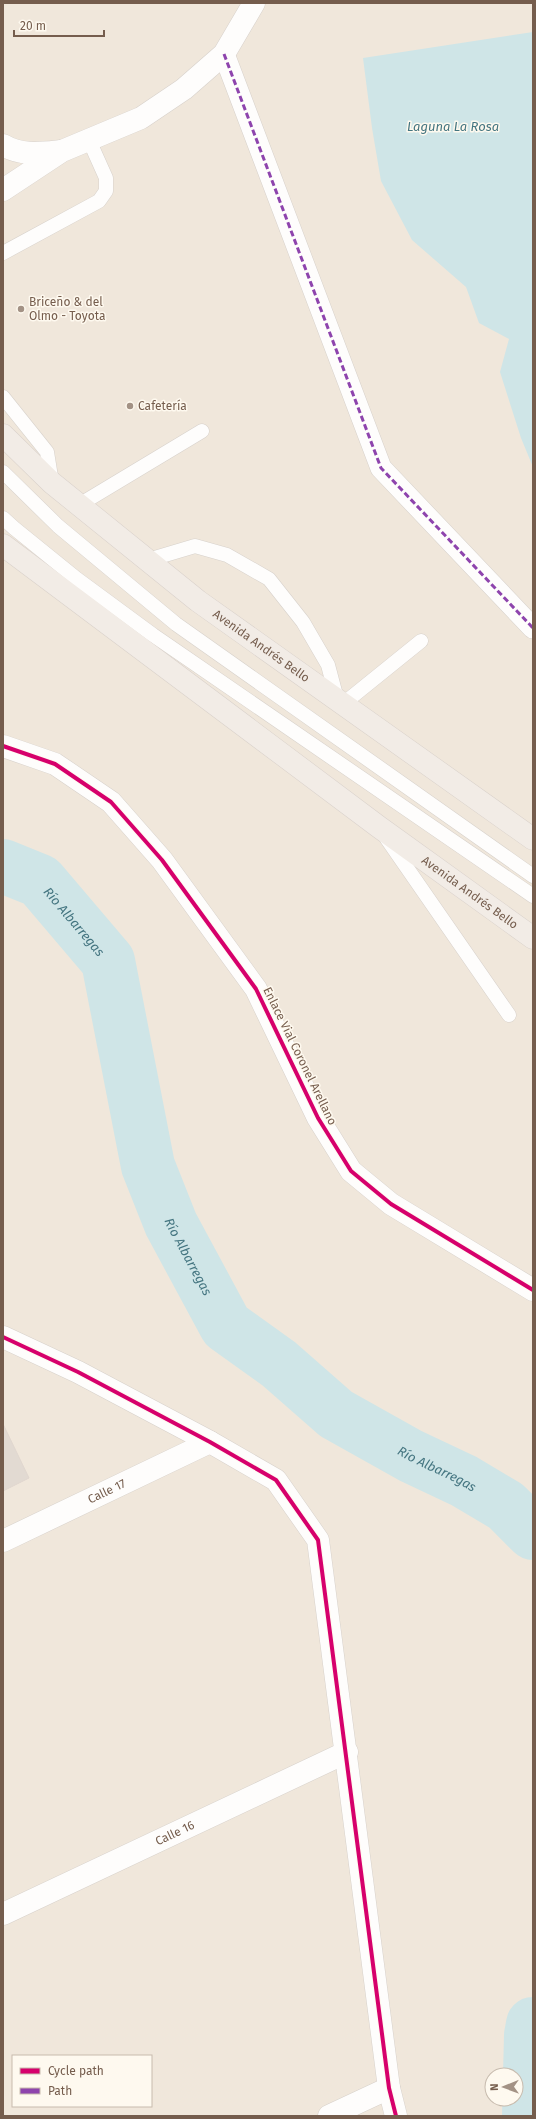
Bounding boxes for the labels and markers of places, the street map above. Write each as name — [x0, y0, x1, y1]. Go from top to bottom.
place label: Briceño & del Olmo - Toyota — [29, 295, 105, 323]
marker: Briceño & del Olmo - Toyota — [16, 304, 26, 314]
place label: Cafetería — [138, 399, 187, 413]
marker: Cafetería — [125, 401, 135, 411]

